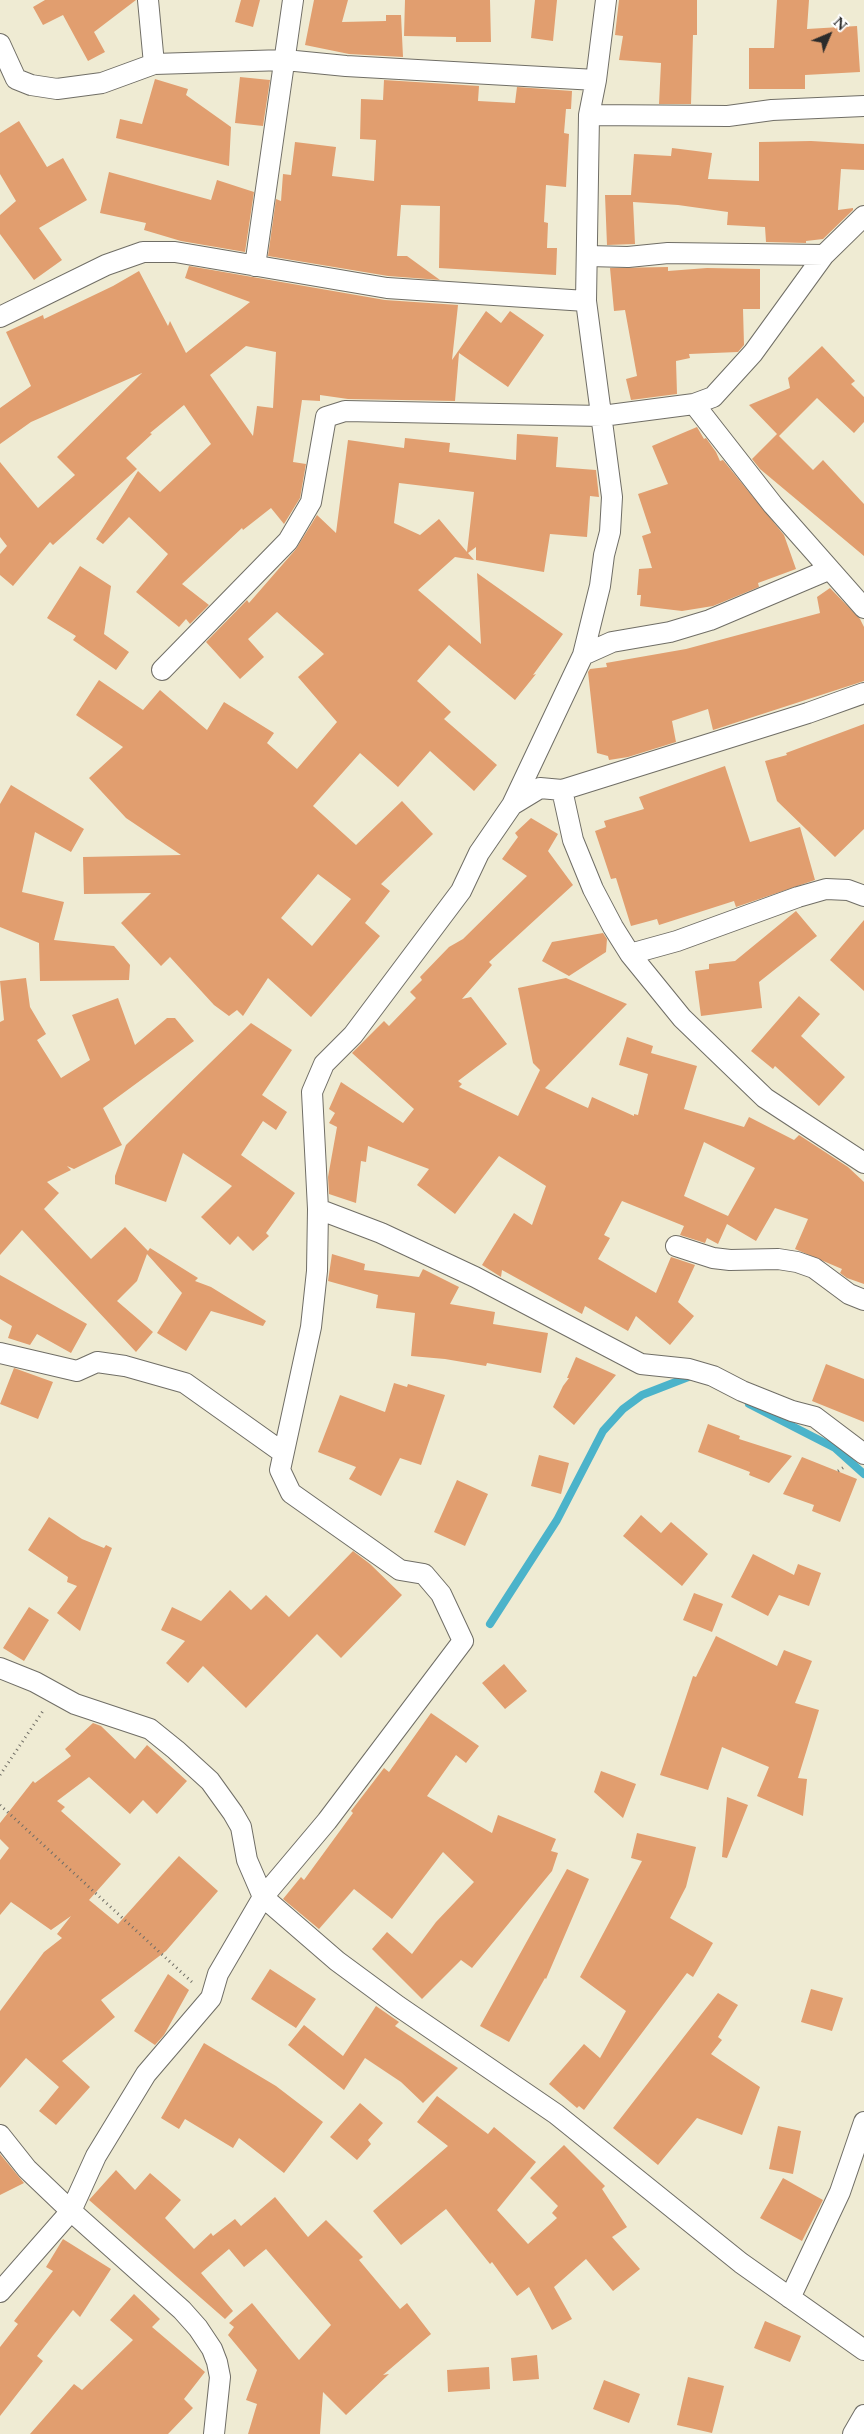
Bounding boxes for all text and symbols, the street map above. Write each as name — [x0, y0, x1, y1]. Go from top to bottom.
north arrow — [804, 10, 854, 60]
text: N — [829, 13, 851, 35]

